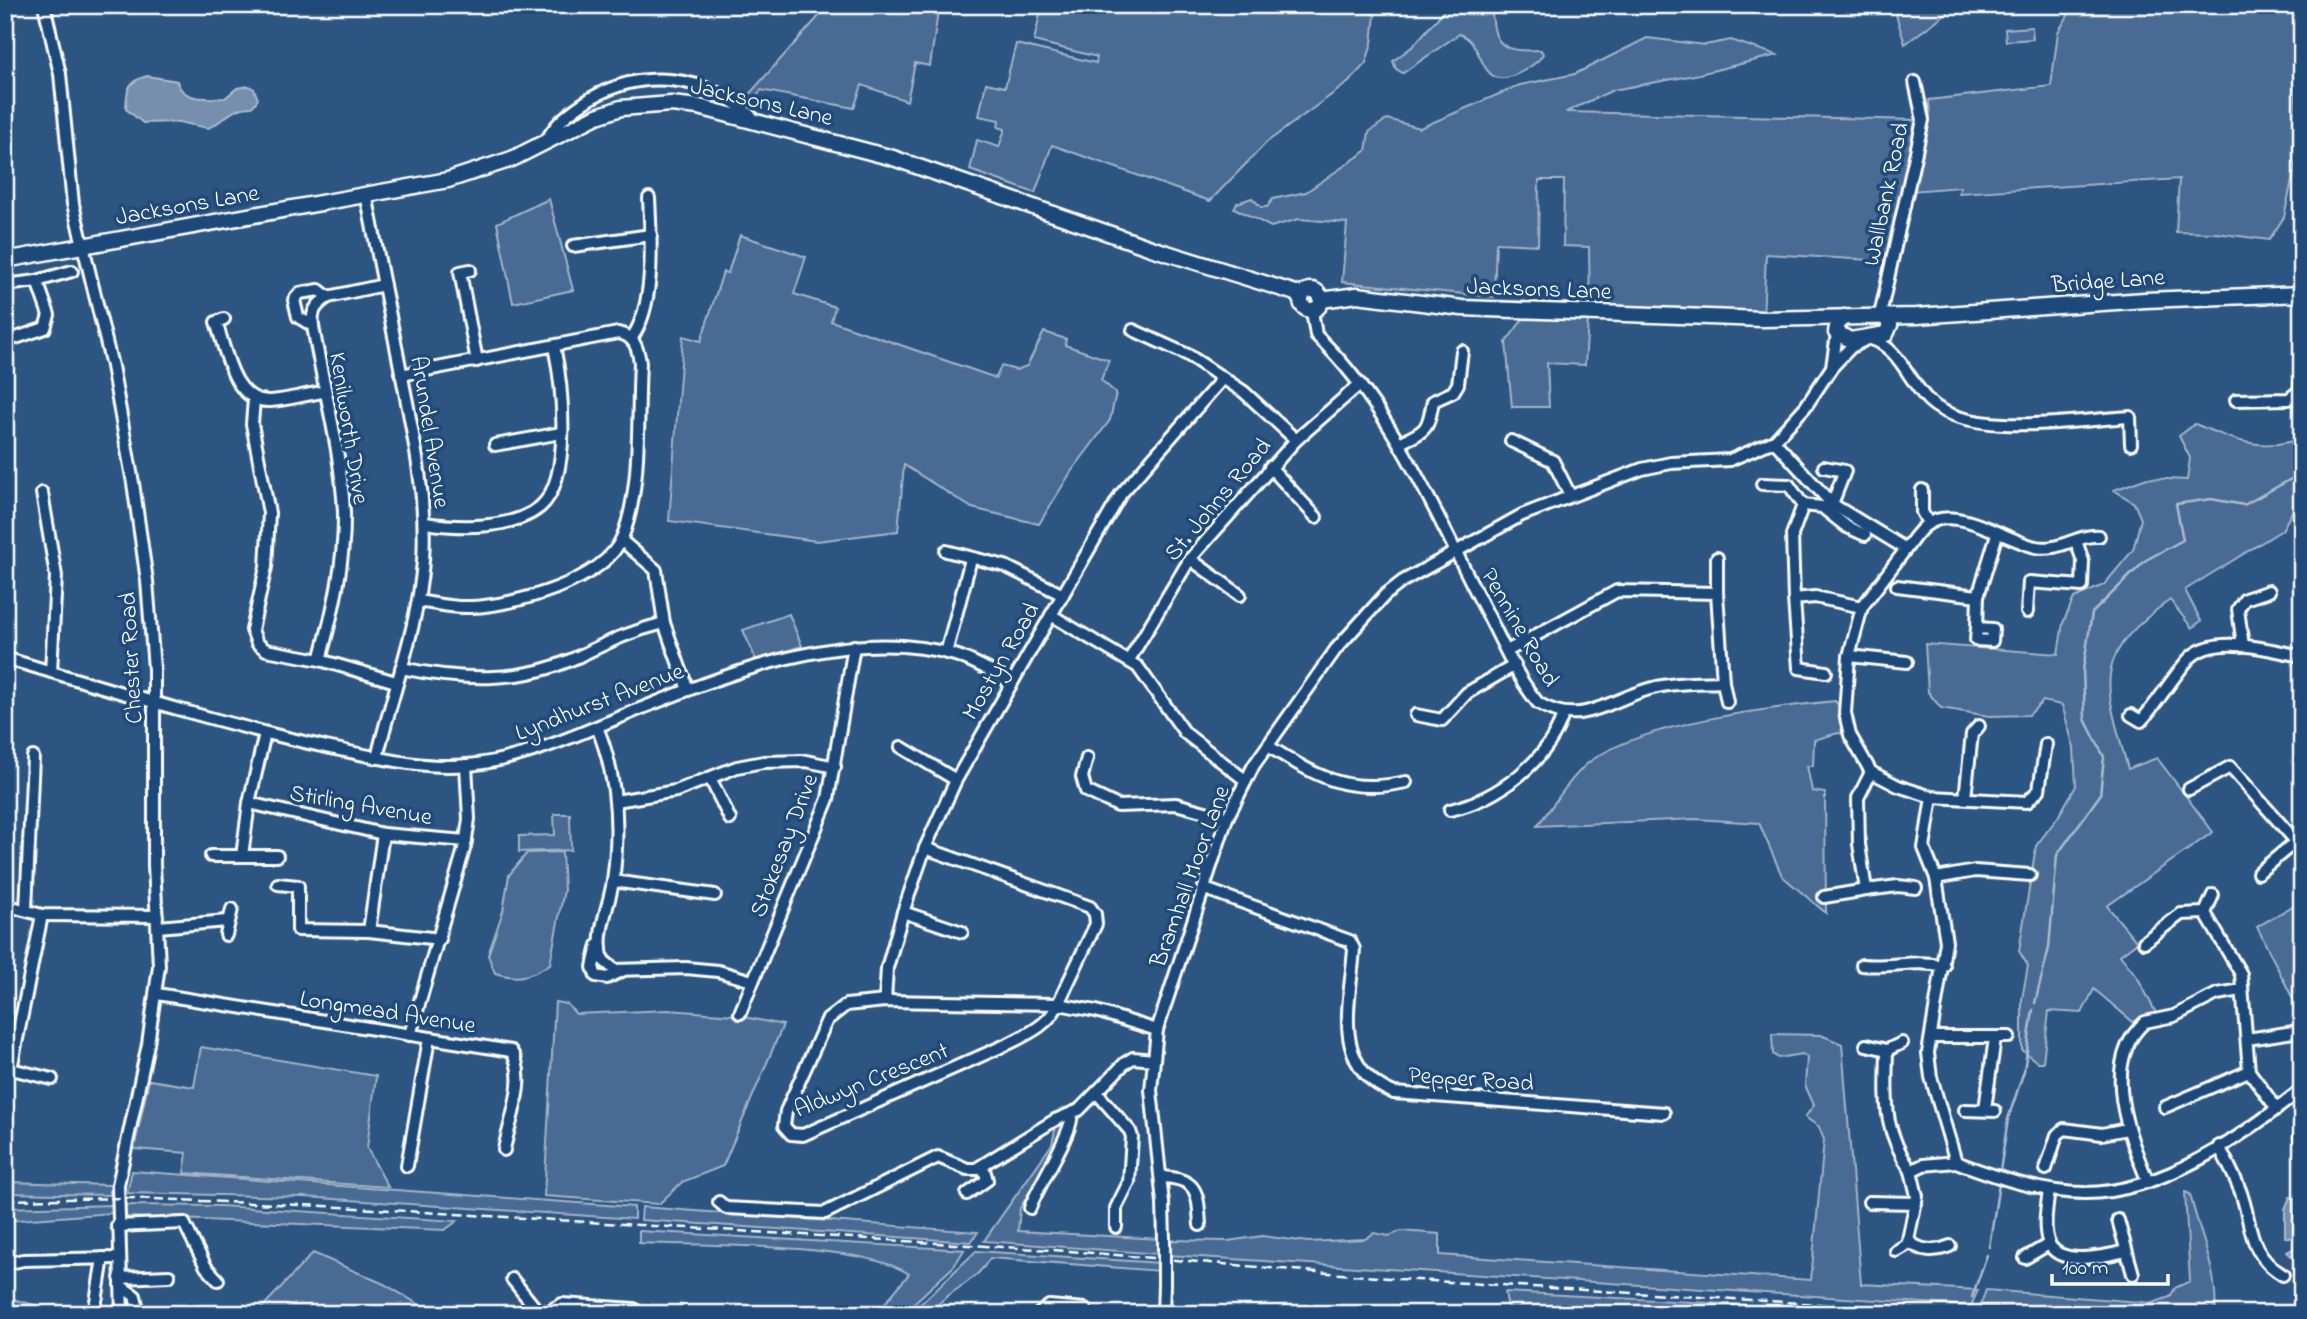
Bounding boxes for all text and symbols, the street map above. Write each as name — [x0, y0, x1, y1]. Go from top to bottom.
street label: Jacksons Lane — [687, 70, 836, 137]
street label: Wallbank Road — [1855, 119, 1920, 269]
street label: Jacksons Lane — [113, 177, 262, 236]
street label: Bridge Lane — [2049, 261, 2166, 304]
street label: Jacksons Lane — [1466, 270, 1612, 311]
street label: Kenilworth Drive — [318, 350, 377, 507]
street label: Arundel Avenue — [399, 354, 458, 511]
street label: St. Johns Road — [1157, 431, 1281, 570]
street label: Pennine Road — [1471, 562, 1567, 695]
street label: Chester Road — [112, 591, 153, 725]
street label: Mostyn Road — [954, 596, 1051, 728]
street label: Lyndhurst Avenue — [510, 655, 690, 753]
street label: Stokesay Drive — [742, 769, 830, 923]
street label: Stirling Avenue — [287, 777, 435, 836]
street label: Bramhall Moor Lane — [1142, 781, 1241, 974]
street label: Longmead Avenue — [297, 982, 478, 1045]
street label: Aldwyn Crescent — [789, 1034, 955, 1129]
street label: Pepper Road — [1407, 1059, 1535, 1102]
scale bar — [2052, 1242, 2167, 1286]
text: 100 m — [2062, 1254, 2108, 1284]

